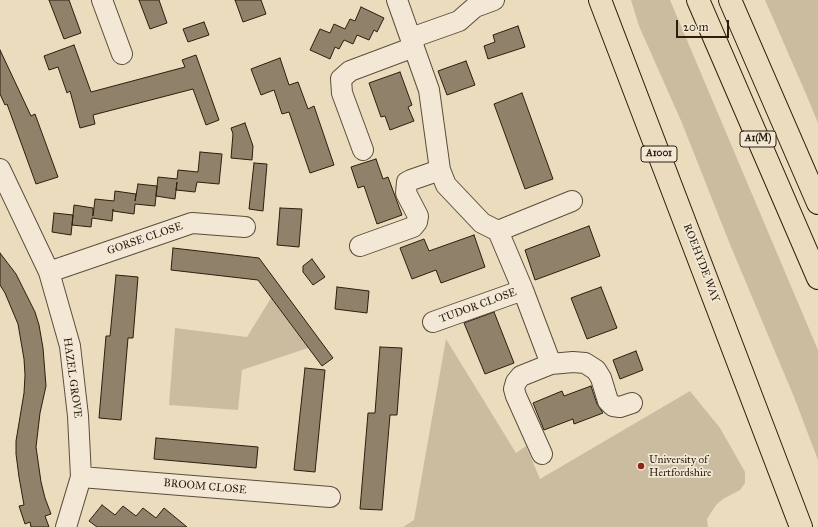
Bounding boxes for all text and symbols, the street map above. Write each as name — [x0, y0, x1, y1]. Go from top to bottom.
scale bar — [678, 12, 731, 38]
text: 20 m — [683, 20, 709, 34]
road number: A1(M) — [740, 131, 776, 147]
road number: A1001 — [641, 146, 677, 162]
street label: GORSE CLOSE — [106, 220, 184, 258]
street label: ROEHYDE WAY — [680, 222, 722, 304]
street label: TUDOR CLOSE — [437, 286, 519, 326]
street label: HAZEL GROVE — [60, 337, 84, 419]
place label: University of Hertfordshire — [649, 453, 712, 479]
marker: University of Hertfordshire — [636, 461, 646, 471]
street label: BROOM CLOSE — [163, 477, 247, 497]

